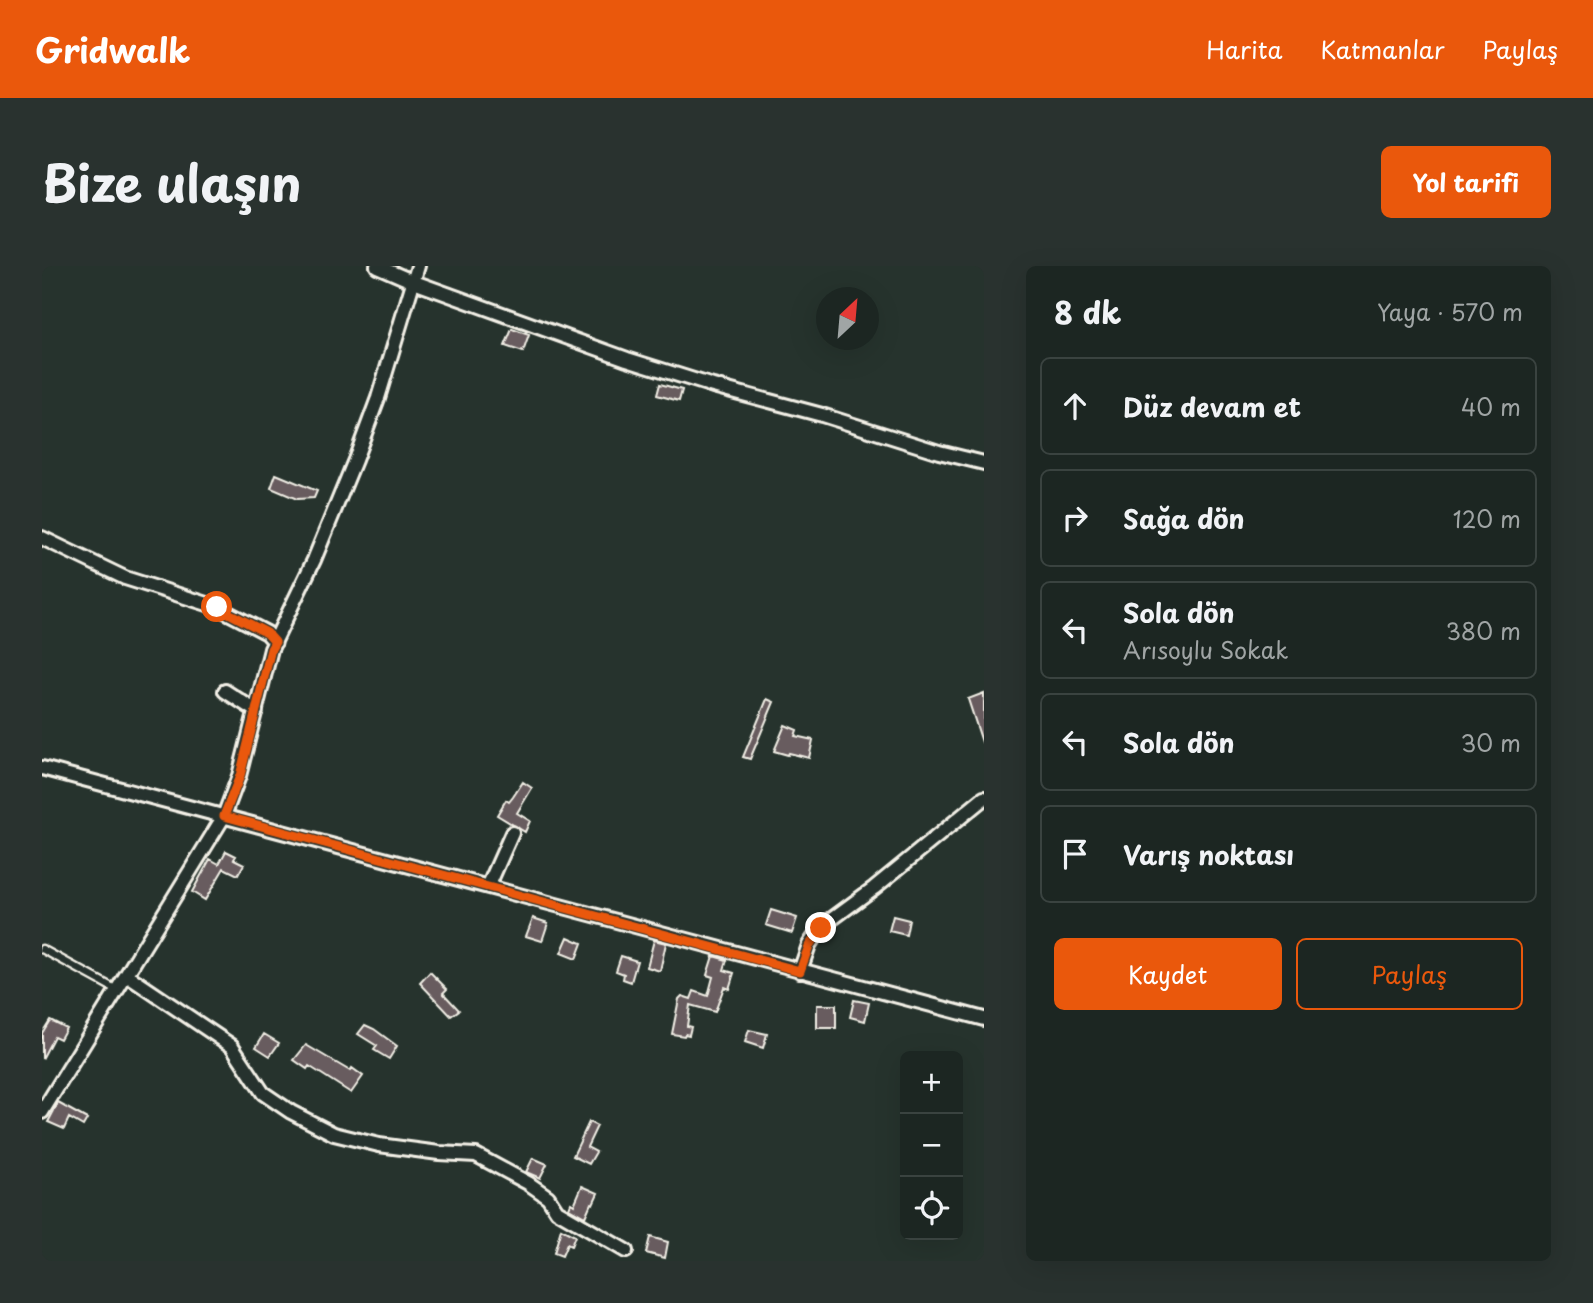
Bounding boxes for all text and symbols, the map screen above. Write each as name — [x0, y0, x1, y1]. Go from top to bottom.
text: Gridwalk — [35, 24, 190, 74]
text: Harita — [1206, 31, 1283, 67]
text: Katmanlar — [1321, 31, 1445, 67]
text: Paylaş — [1483, 31, 1558, 67]
text: Bize ulaşın — [42, 145, 302, 219]
button: Yol tarifi — [1381, 146, 1551, 218]
north arrow — [816, 287, 879, 350]
text: 8 dk — [1054, 289, 1121, 334]
text: Yaya · 570 m — [1377, 294, 1523, 329]
icon: ahead — [1056, 387, 1094, 425]
text: Düz devam et — [1123, 387, 1301, 426]
text: 40 m — [1461, 389, 1521, 424]
icon: right — [1056, 499, 1094, 537]
text: Sağa dön — [1123, 499, 1245, 538]
text: 120 m — [1453, 501, 1521, 536]
route start — [201, 591, 232, 622]
text: Sola dön — [1123, 593, 1234, 632]
icon: left — [1056, 611, 1094, 649]
text: 380 m — [1446, 613, 1521, 648]
text: Arısoylu Sokak — [1123, 632, 1288, 667]
icon: left — [1056, 723, 1094, 761]
text: Sola dön — [1123, 723, 1234, 762]
text: 30 m — [1460, 725, 1521, 760]
icon: arrive — [1056, 835, 1094, 873]
text: Varış noktası — [1123, 835, 1294, 874]
route end — [805, 912, 836, 943]
button: Kaydet — [1054, 938, 1282, 1010]
button: Paylaş — [1296, 938, 1523, 1010]
map controls — [900, 1051, 963, 1240]
button: + — [900, 1051, 963, 1114]
button: − — [900, 1114, 963, 1177]
button: locate — [900, 1177, 963, 1240]

